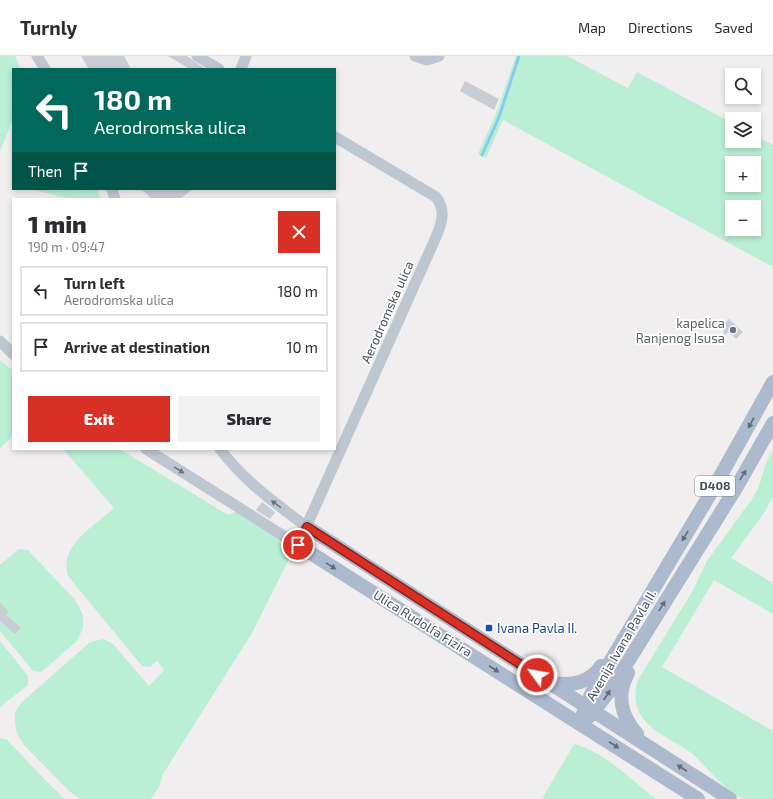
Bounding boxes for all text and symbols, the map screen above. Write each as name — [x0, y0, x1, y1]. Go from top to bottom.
text: Turnly — [20, 16, 77, 39]
text: Map — [578, 19, 606, 36]
text: Directions — [628, 19, 693, 36]
text: Saved — [715, 19, 753, 36]
map controls — [725, 68, 761, 236]
button: search — [725, 68, 761, 104]
text: 180 m — [94, 82, 172, 116]
icon: left — [28, 84, 80, 136]
button: layers — [725, 112, 761, 148]
text: Aerodromska ulica — [94, 116, 246, 138]
button: + — [725, 156, 761, 192]
icon: arrive — [70, 160, 92, 182]
text: Then — [28, 162, 62, 180]
button: − — [725, 200, 761, 236]
text: 1 min — [28, 209, 87, 238]
button: close — [278, 211, 320, 253]
text: 190 m · 09:47 — [28, 239, 105, 255]
street label: Aerodromska ulica — [357, 258, 417, 366]
text: Turn left — [64, 274, 125, 292]
icon: left — [30, 280, 52, 302]
text: 180 m — [277, 282, 318, 300]
text: Aerodromska ulica — [64, 292, 174, 308]
place label: kapelica Ranjenog Isusa — [636, 315, 725, 346]
marker: kapelica Ranjenog Isusa — [728, 325, 738, 335]
icon: arrive — [30, 336, 52, 358]
text: Arrive at destination — [64, 338, 210, 356]
text: 10 m — [286, 338, 318, 356]
button: Exit — [28, 396, 170, 442]
button: Share — [178, 396, 320, 442]
one-way arrow — [747, 418, 754, 429]
one-way arrow — [174, 466, 184, 474]
one-way arrow — [740, 469, 747, 481]
road number: D408 — [695, 476, 735, 496]
one-way arrow — [270, 500, 281, 508]
pin — [281, 528, 315, 562]
one-way arrow — [682, 530, 689, 542]
icon: arrive — [287, 534, 309, 556]
one-way arrow — [325, 562, 337, 569]
street label: Ulica Rudolfa Fizira — [371, 586, 475, 660]
street label: Avenija Ivana Pavla II. — [583, 586, 659, 704]
one-way arrow — [658, 601, 666, 611]
place label: Ivana Pavla II. — [497, 620, 577, 636]
marker: Ivana Pavla II. — [484, 623, 494, 633]
position arrow — [516, 654, 558, 696]
one-way arrow — [489, 665, 500, 672]
one-way arrow — [603, 690, 611, 700]
one-way arrow — [608, 741, 619, 749]
one-way arrow — [676, 764, 688, 771]

